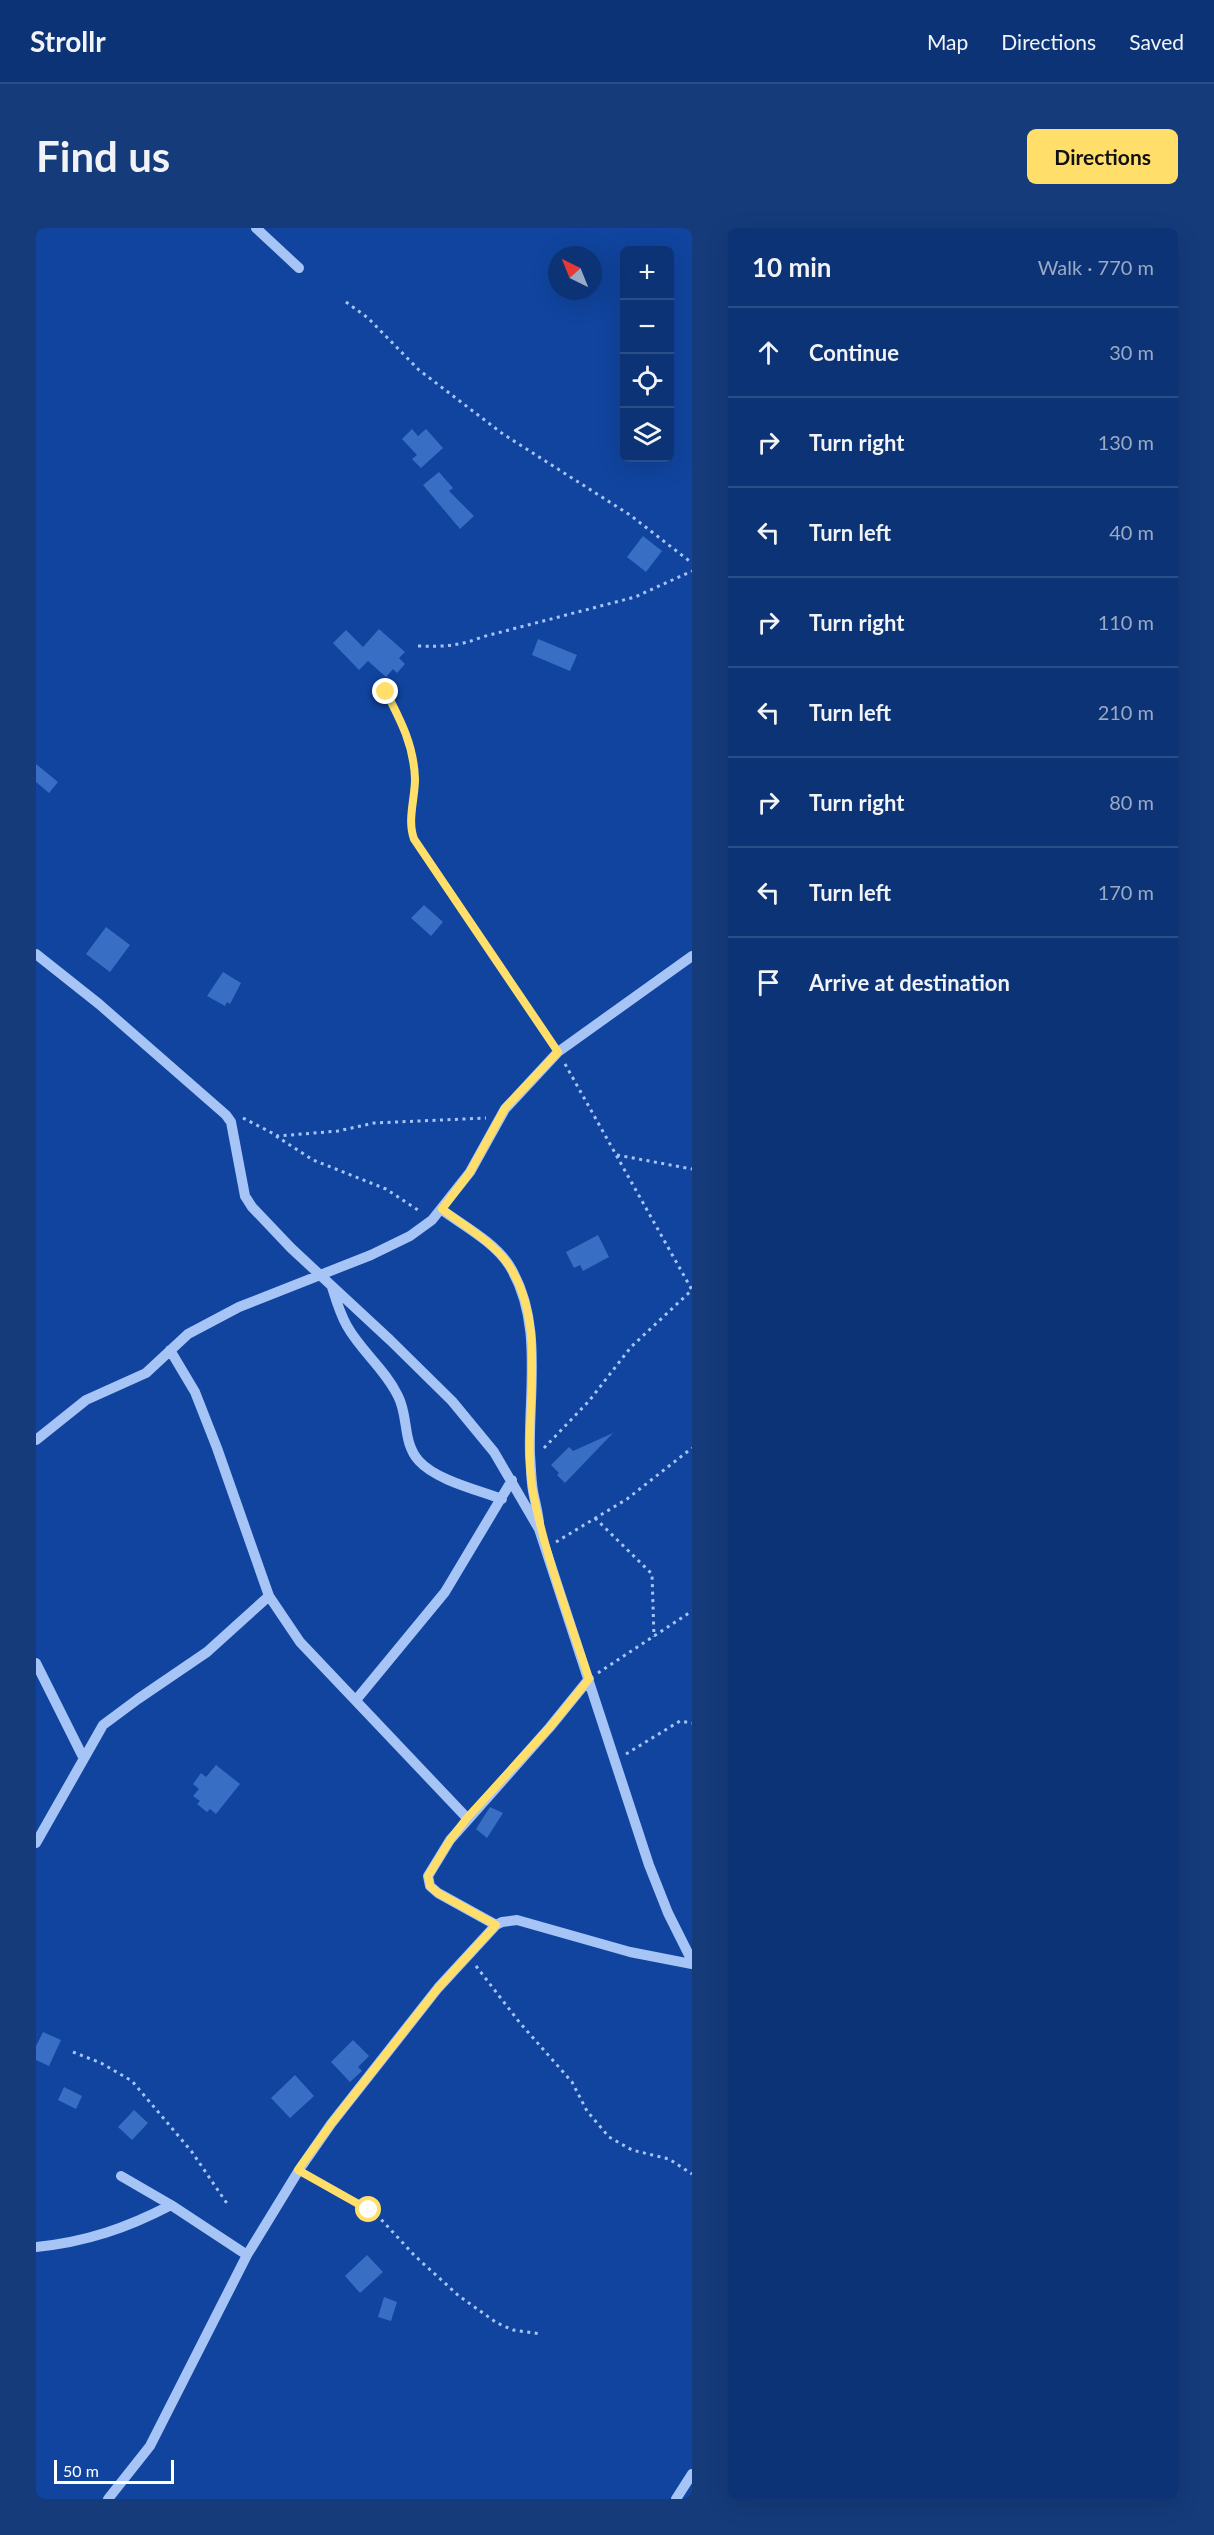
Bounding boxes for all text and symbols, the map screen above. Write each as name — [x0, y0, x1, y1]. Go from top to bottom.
text: Strollr — [30, 24, 106, 58]
text: Map — [927, 29, 968, 54]
text: Directions — [1001, 29, 1096, 54]
text: Saved — [1129, 29, 1184, 54]
button: Directions — [1027, 129, 1178, 184]
text: Find us — [36, 131, 170, 181]
north arrow — [548, 246, 602, 300]
map controls — [620, 246, 674, 462]
button: + — [620, 246, 674, 300]
text: 10 min — [752, 251, 832, 283]
text: Walk · 770 m — [1038, 255, 1154, 279]
button: − — [620, 300, 674, 354]
icon: ahead — [752, 336, 785, 369]
text: Continue — [809, 339, 899, 366]
text: 30 m — [1109, 340, 1154, 364]
button: locate — [620, 354, 674, 408]
button: layers — [620, 408, 674, 462]
icon: right — [752, 426, 785, 459]
text: Turn right — [809, 429, 904, 456]
text: 130 m — [1098, 430, 1154, 454]
icon: left — [752, 516, 785, 549]
text: Turn left — [809, 519, 891, 546]
text: 40 m — [1109, 520, 1154, 544]
icon: right — [752, 606, 785, 639]
text: Turn right — [809, 609, 904, 636]
text: 110 m — [1098, 610, 1154, 634]
route end — [372, 678, 398, 704]
icon: left — [752, 696, 785, 729]
text: Turn left — [809, 699, 891, 726]
text: 210 m — [1098, 700, 1154, 724]
icon: right — [752, 786, 785, 819]
text: Turn right — [809, 789, 904, 816]
text: 80 m — [1109, 790, 1154, 814]
icon: left — [752, 876, 785, 909]
text: Turn left — [809, 879, 891, 906]
text: 170 m — [1098, 880, 1154, 904]
icon: arrive — [752, 966, 785, 999]
text: Arrive at destination — [809, 969, 1010, 996]
route start — [355, 2196, 381, 2222]
scale bar — [54, 2457, 174, 2484]
text: 50 m — [63, 2461, 99, 2480]

